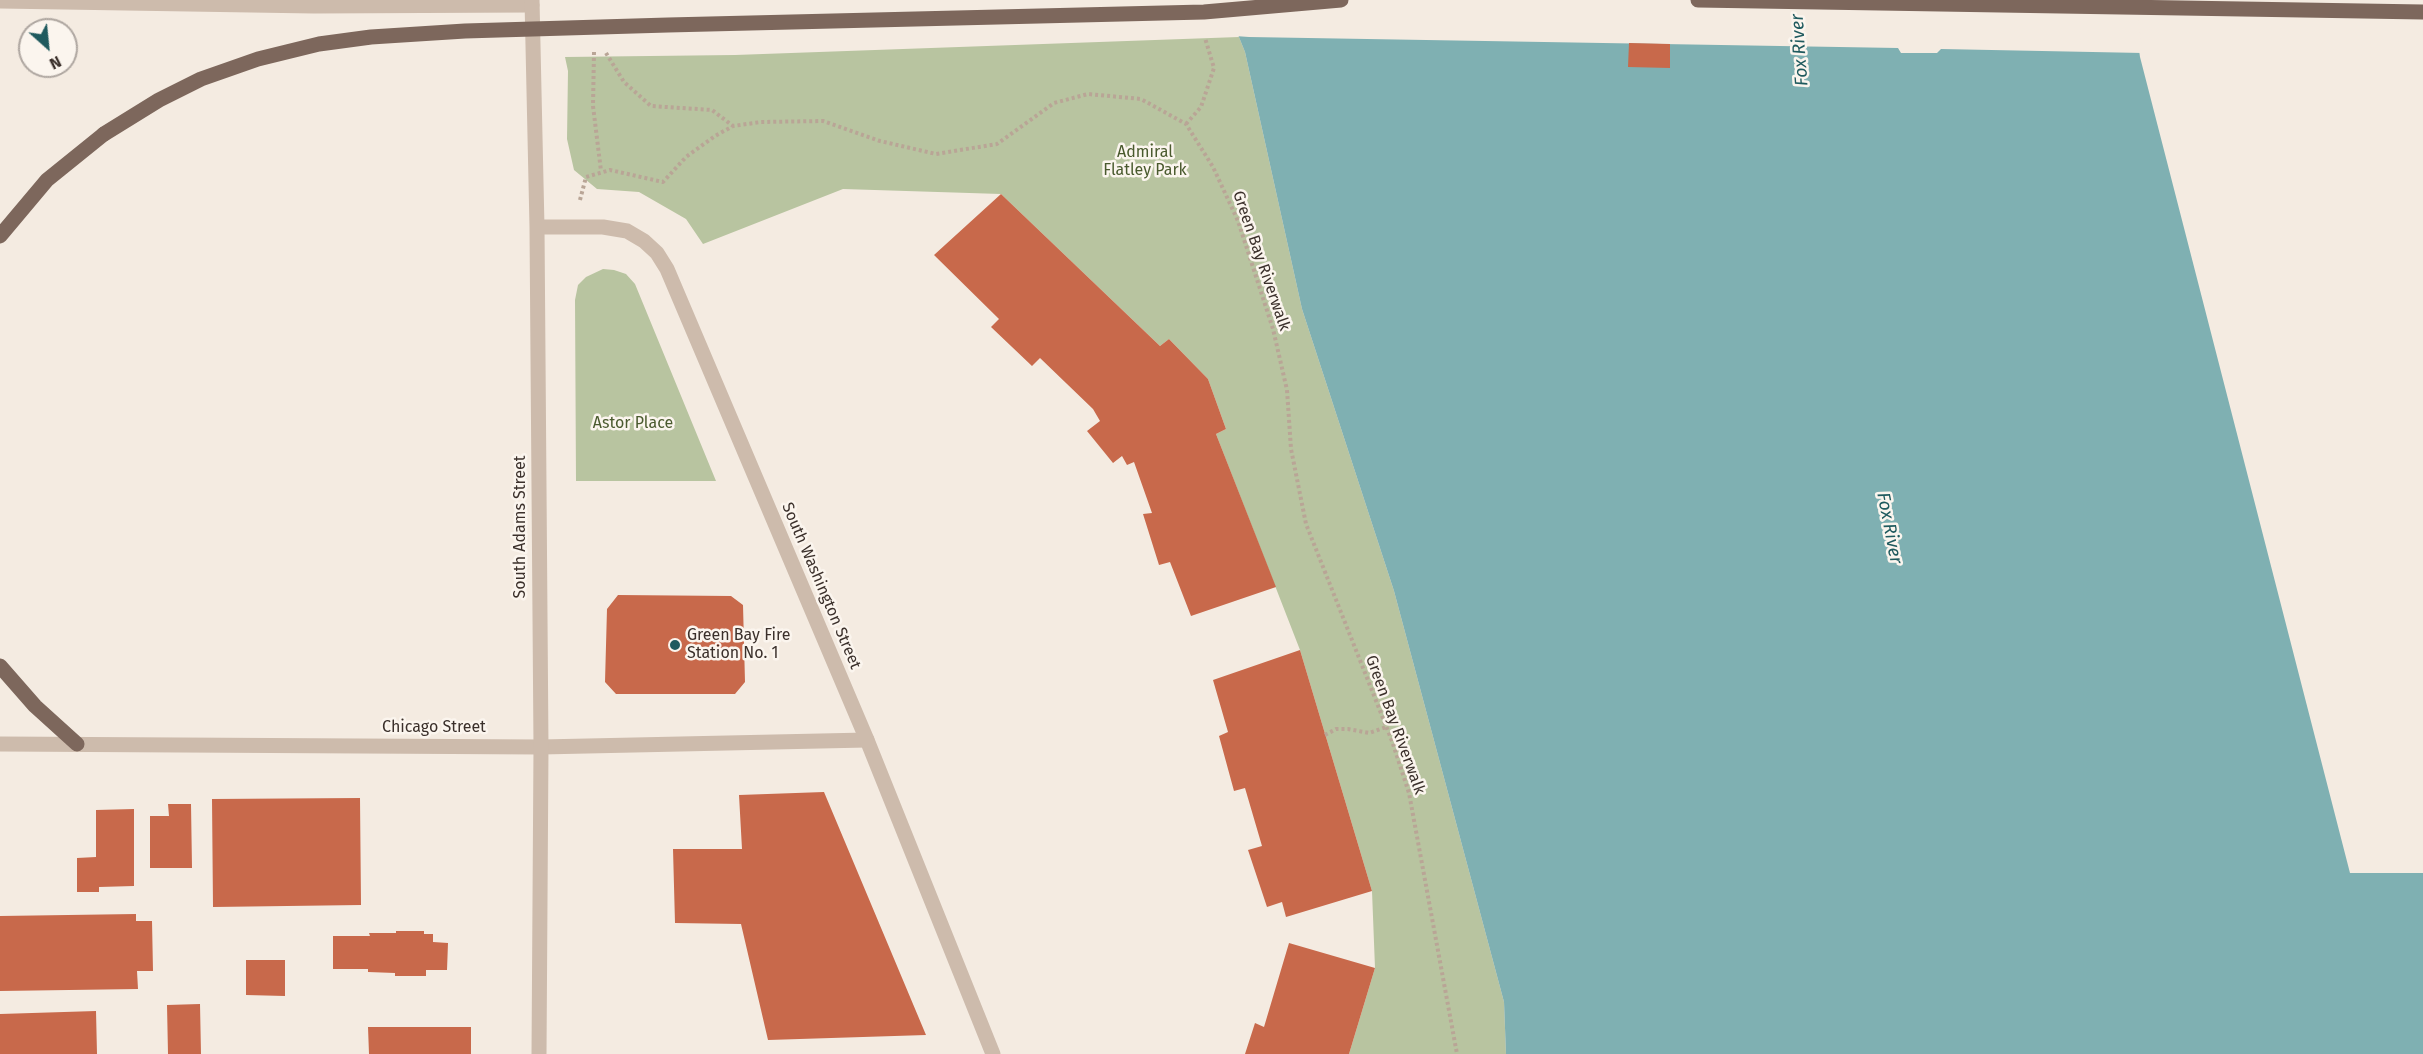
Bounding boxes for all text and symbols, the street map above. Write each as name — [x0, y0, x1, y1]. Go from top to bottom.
water label: Fox River — [1787, 13, 1813, 87]
north arrow — [18, 18, 78, 78]
text: N — [46, 52, 65, 74]
park label: Admiral Flatley Park — [1103, 143, 1187, 181]
street label: Green Bay Riverwalk — [1228, 188, 1294, 334]
park label: Astor Place — [593, 414, 673, 434]
street label: South Adams Street — [511, 455, 531, 599]
water label: Fox River — [1872, 490, 1906, 566]
street label: South Washington Street — [777, 500, 865, 672]
place label: Green Bay Fire Station No. 1 — [687, 626, 790, 664]
marker: Green Bay Fire Station No. 1 — [668, 638, 682, 652]
street label: Green Bay Riverwalk — [1361, 653, 1429, 797]
street label: Chicago Street — [382, 718, 486, 738]

